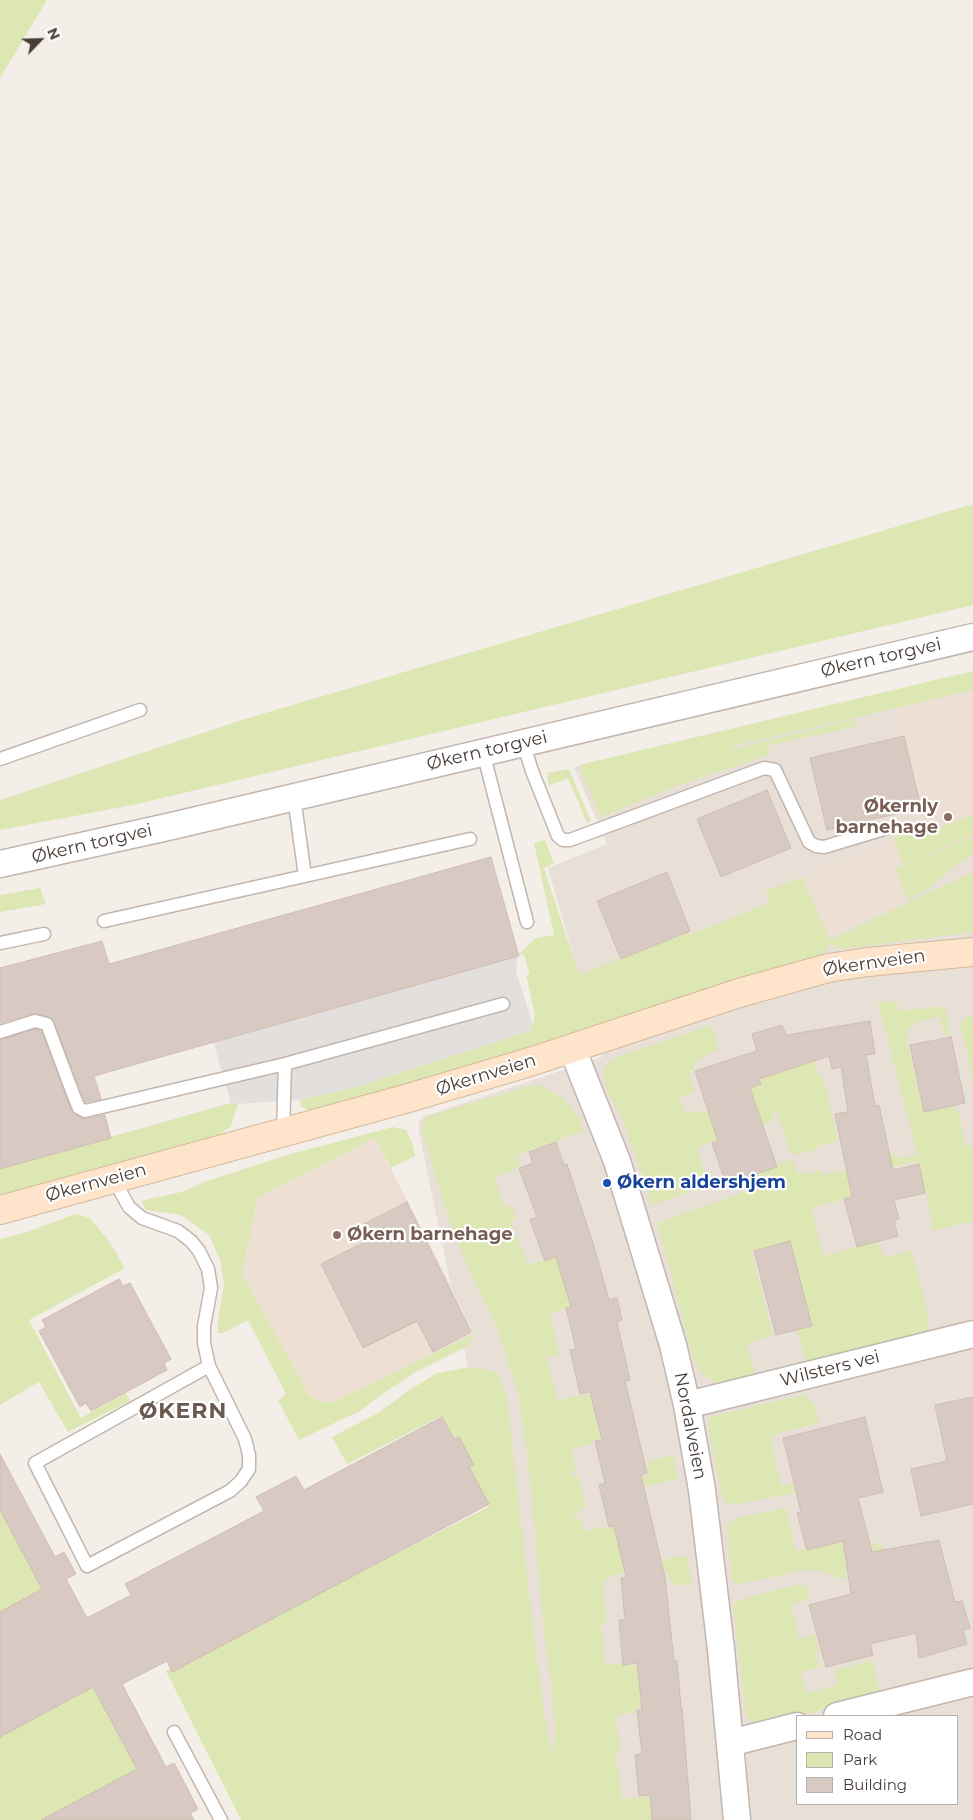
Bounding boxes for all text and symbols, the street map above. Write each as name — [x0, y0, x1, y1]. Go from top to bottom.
north arrow — [15, 15, 65, 65]
text: N — [43, 25, 64, 43]
street label: Økern torgvei — [819, 634, 943, 682]
street label: Økern torgvei — [425, 727, 549, 775]
place label: Økernly barnehage — [836, 796, 938, 839]
marker: Økernly barnehage — [942, 811, 954, 823]
street label: Økern torgvei — [30, 820, 154, 868]
street label: Økernveien — [821, 945, 927, 981]
street label: Økernveien — [433, 1050, 539, 1100]
street label: Økernveien — [43, 1159, 149, 1207]
place label: Økern aldershjem — [617, 1172, 786, 1194]
marker: Økern aldershjem — [601, 1177, 613, 1189]
place label: Økern barnehage — [347, 1224, 513, 1246]
marker: Økern barnehage — [331, 1229, 343, 1241]
street label: Wilsters vei — [778, 1346, 882, 1392]
street label: Nordalveien — [669, 1371, 711, 1481]
district label: ØKERN — [138, 1399, 228, 1425]
legend — [796, 1715, 958, 1805]
text: Road — [843, 1725, 882, 1744]
text: Park — [843, 1750, 877, 1769]
text: Building — [843, 1775, 907, 1794]

